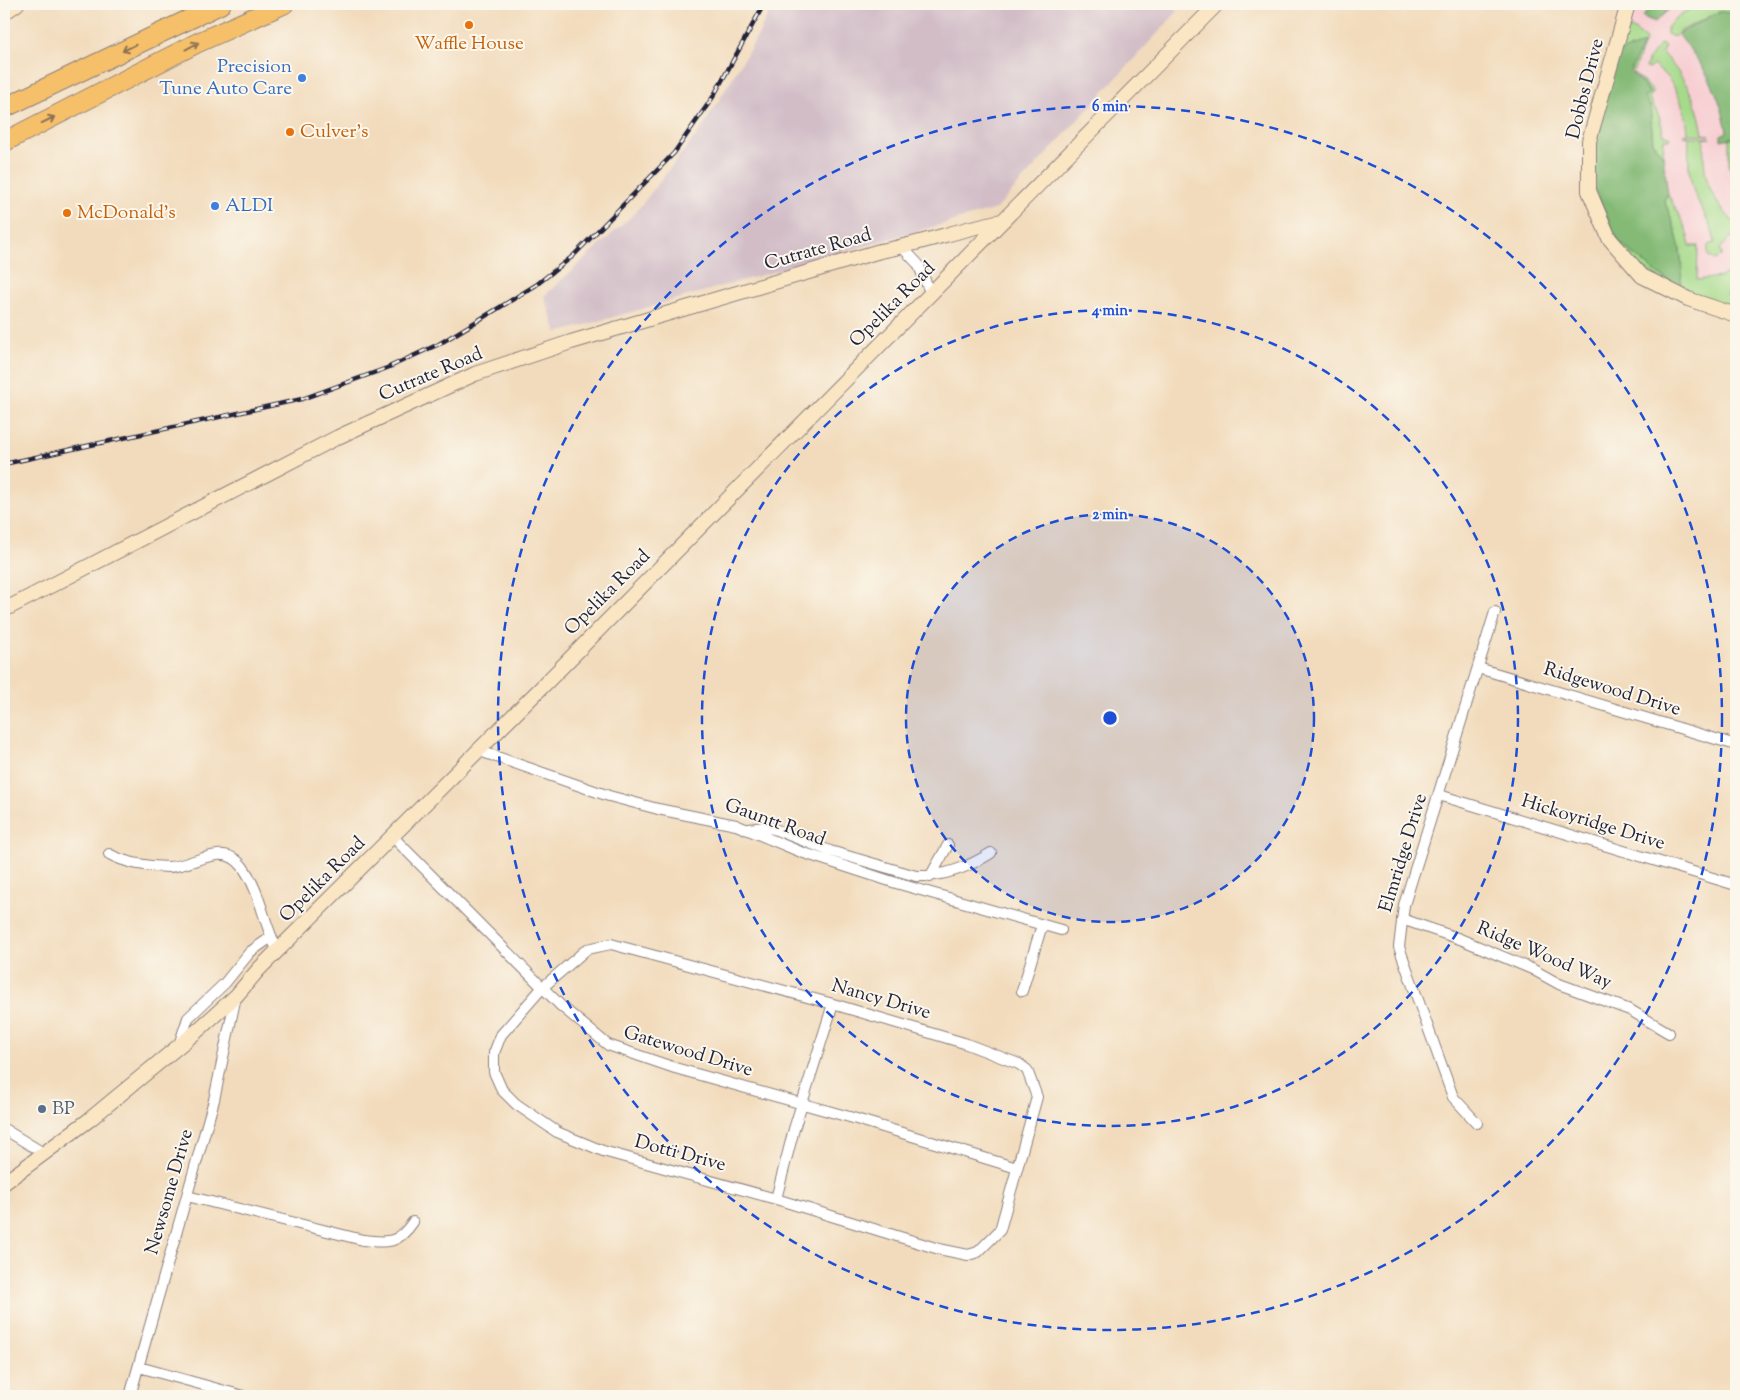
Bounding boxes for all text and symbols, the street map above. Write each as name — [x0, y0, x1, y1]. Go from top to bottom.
marker: Waffle House — [463, 19, 475, 31]
place label: Waffle House — [414, 31, 524, 58]
street label: Dobbs Drive — [1560, 36, 1612, 142]
one-way arrow — [184, 41, 199, 50]
one-way arrow — [122, 43, 137, 53]
place label: Precision Tune Auto Care — [159, 54, 292, 103]
marker: Precision Tune Auto Care — [296, 72, 308, 84]
text: 6 min — [1092, 97, 1128, 118]
one-way arrow — [40, 115, 55, 125]
place label: Culver's — [300, 119, 368, 146]
marker: Culver's — [284, 126, 296, 138]
place label: ALDI — [225, 193, 273, 220]
place label: McDonald's — [77, 200, 176, 227]
marker: ALDI — [209, 200, 221, 212]
marker: McDonald's — [61, 207, 73, 219]
street label: Cutrate Road — [761, 222, 875, 278]
street label: Opelika Road — [844, 256, 942, 354]
text: 4 min — [1091, 301, 1128, 322]
street label: Cutrate Road — [375, 341, 487, 409]
text: 2 min — [1092, 505, 1128, 526]
street label: Opelika Road — [559, 544, 657, 642]
street label: Ridgewood Drive — [1540, 656, 1684, 724]
centre of rings — [1101, 709, 1119, 727]
street label: Hickoyridge Drive — [1518, 788, 1668, 858]
street label: Elmridge Drive — [1373, 790, 1435, 916]
street label: Gauntt Road — [721, 792, 830, 854]
street label: Opelika Road — [274, 831, 372, 929]
street label: Ridge Wood Way — [1472, 915, 1616, 997]
street label: Nancy Drive — [828, 973, 934, 1027]
street label: Gatewood Drive — [620, 1019, 756, 1085]
place label: BP — [52, 1096, 75, 1123]
marker: BP — [36, 1103, 48, 1115]
street label: Newsome Drive — [139, 1126, 201, 1258]
street label: Dotti Drive — [631, 1129, 729, 1179]

